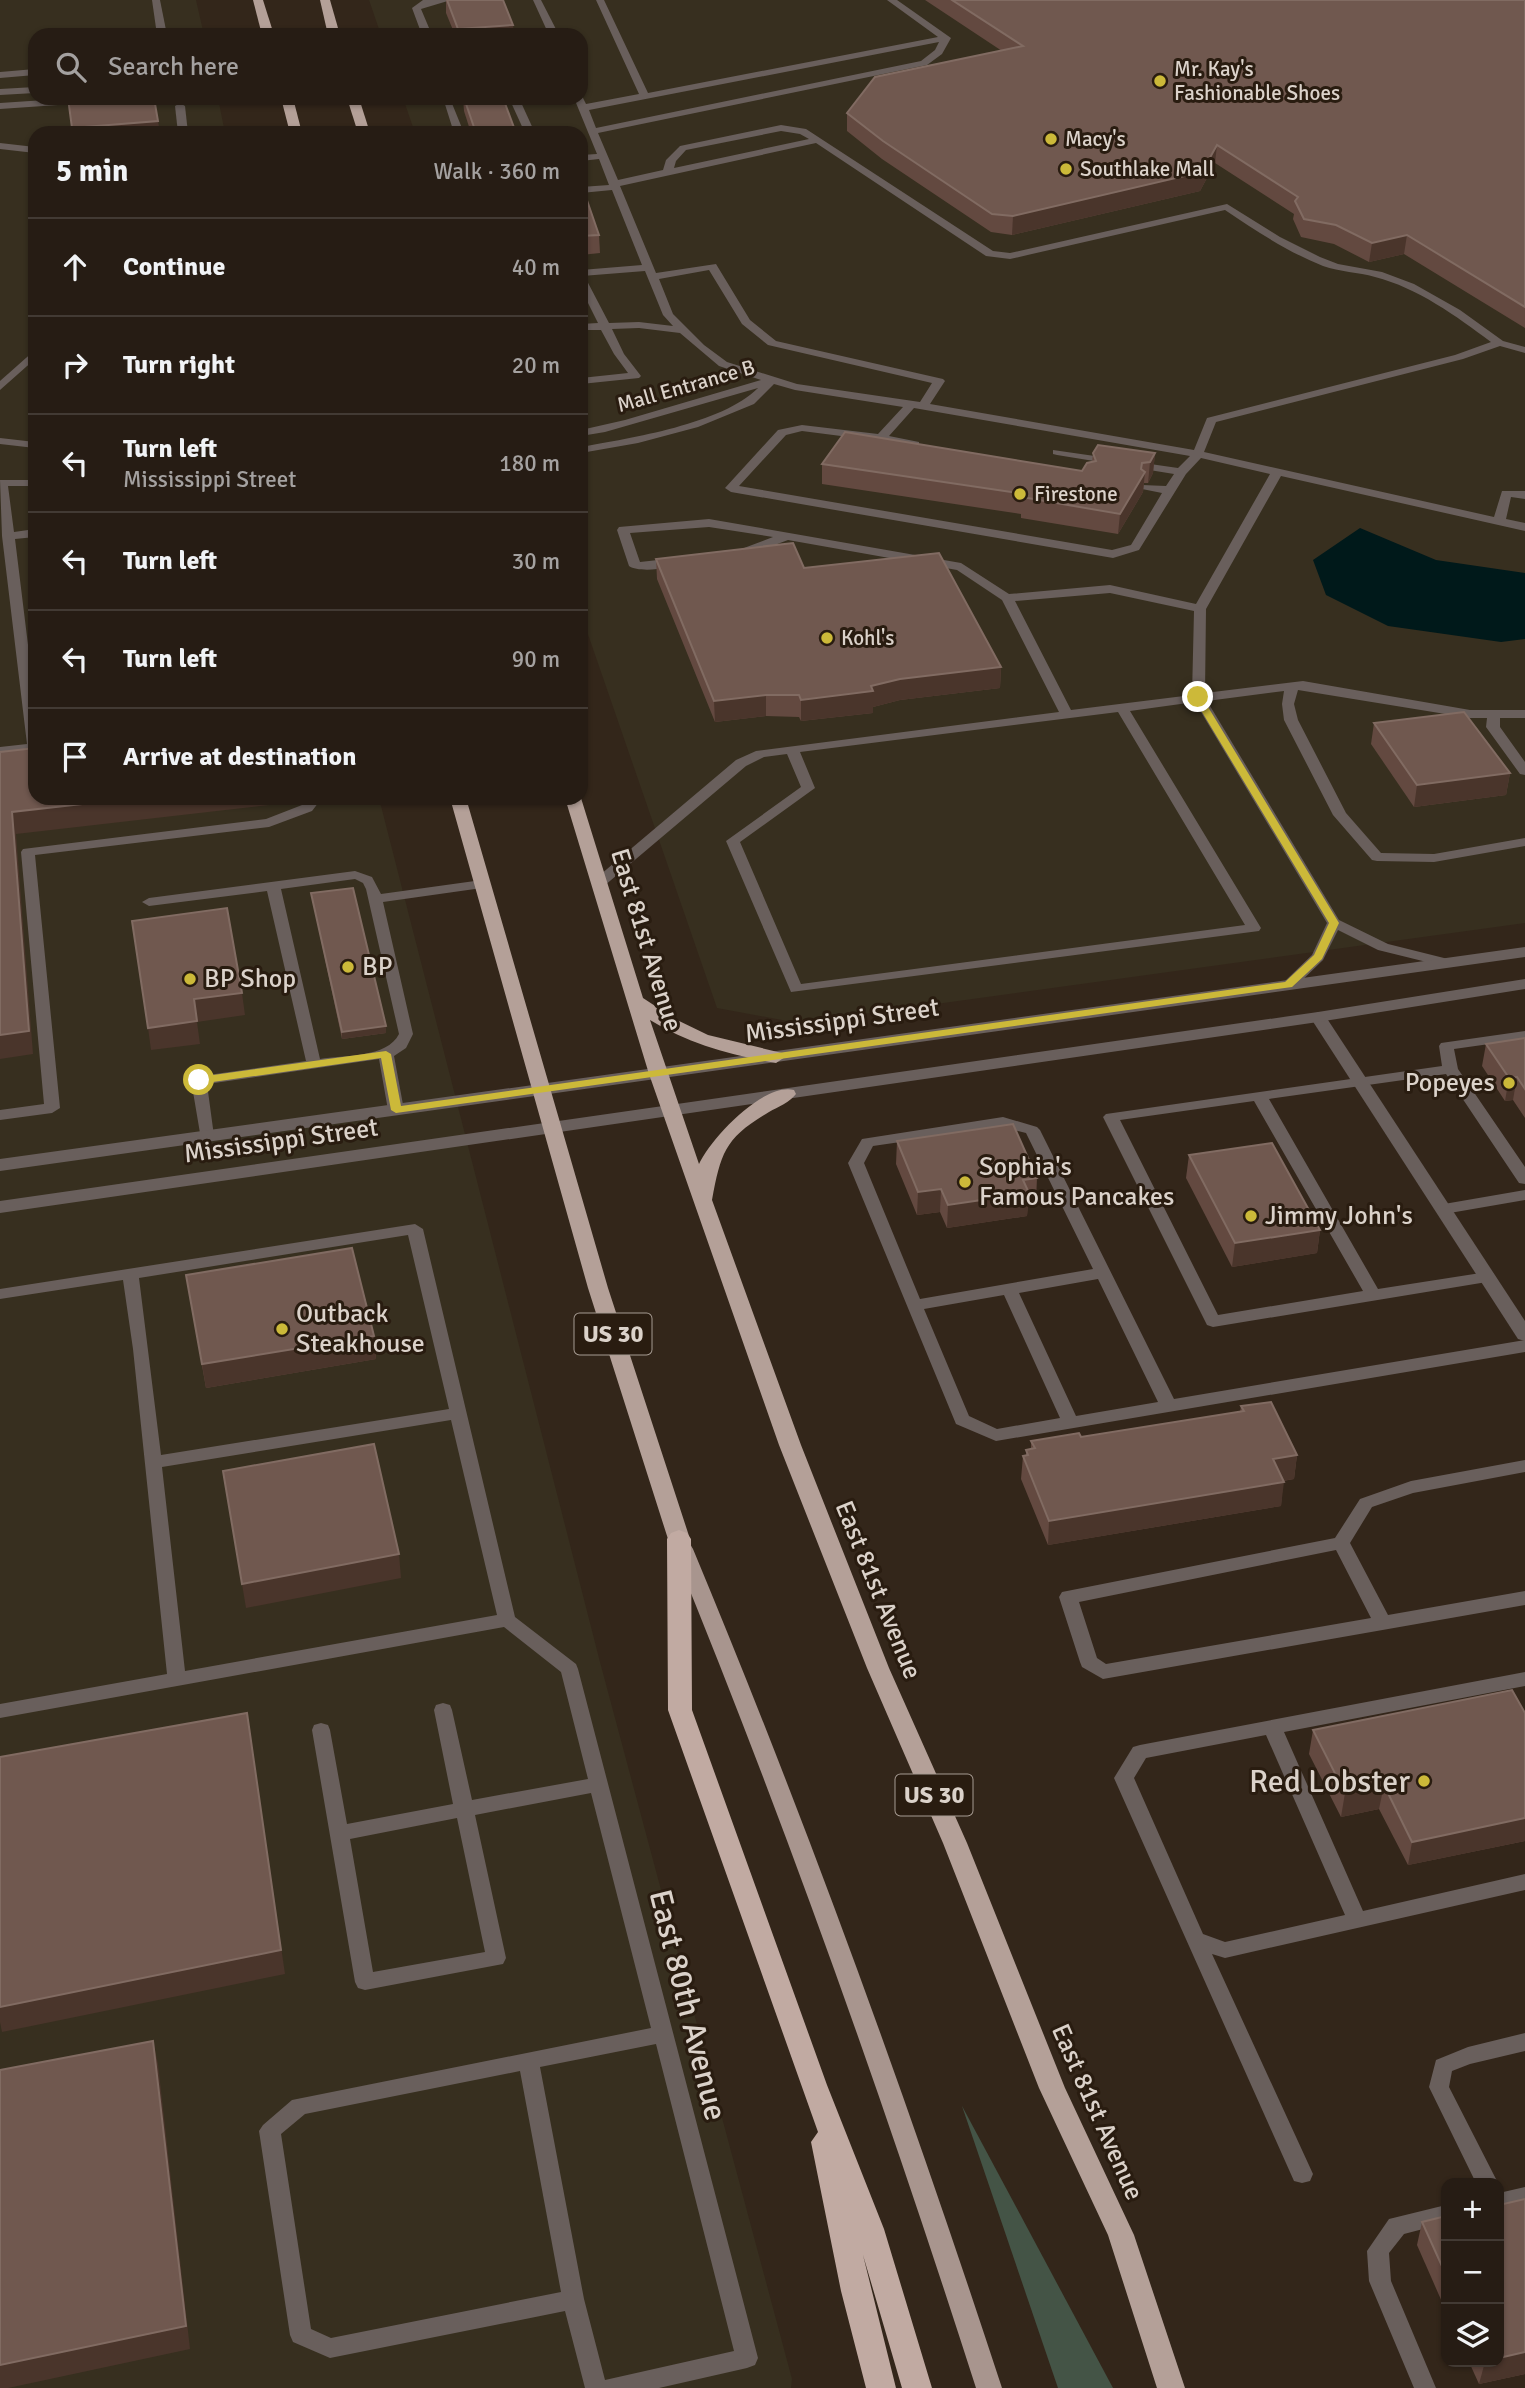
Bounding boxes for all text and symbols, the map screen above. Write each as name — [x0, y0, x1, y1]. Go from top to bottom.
search box — [28, 28, 588, 105]
icon: search — [52, 48, 90, 86]
text: Search here — [108, 51, 239, 83]
place label: Mr. Kay's Fashionable Shoes — [1174, 56, 1340, 106]
marker: Mr. Kay's Fashionable Shoes — [1152, 73, 1168, 89]
place label: Macy's — [1065, 126, 1126, 152]
marker: Macy's — [1043, 131, 1059, 147]
text: 5 min — [56, 153, 128, 190]
place label: Southlake Mall — [1080, 156, 1215, 182]
text: Walk · 360 m — [434, 157, 560, 186]
marker: Southlake Mall — [1058, 161, 1074, 177]
icon: ahead — [56, 248, 94, 286]
text: Continue — [123, 251, 225, 283]
text: 40 m — [512, 253, 560, 282]
icon: right — [56, 346, 94, 384]
text: Turn right — [123, 349, 235, 381]
text: 20 m — [512, 351, 560, 380]
street label: Mall Entrance B — [614, 354, 758, 418]
text: Turn left — [123, 433, 217, 465]
icon: left — [56, 444, 94, 482]
text: 180 m — [499, 449, 560, 478]
text: Mississippi Street — [123, 465, 296, 494]
place label: Firestone — [1034, 481, 1118, 507]
marker: Firestone — [1012, 486, 1028, 502]
icon: left — [56, 542, 94, 580]
text: Turn left — [123, 545, 217, 577]
text: 30 m — [512, 547, 560, 576]
place label: Kohl's — [841, 625, 895, 651]
marker: Kohl's — [819, 630, 835, 646]
icon: left — [56, 640, 94, 678]
text: Turn left — [123, 643, 217, 675]
text: 90 m — [512, 645, 560, 674]
route end — [1182, 681, 1213, 712]
icon: arrive — [56, 738, 94, 776]
text: Arrive at destination — [123, 741, 356, 773]
street label: East 81st Avenue — [603, 845, 689, 1035]
place label: BP — [362, 951, 393, 983]
marker: BP — [340, 959, 356, 975]
place label: BP Shop — [204, 963, 296, 995]
marker: BP Shop — [182, 971, 198, 987]
street label: Mississippi Street — [743, 992, 941, 1050]
route start — [183, 1064, 214, 1095]
place label: Popeyes — [1405, 1067, 1495, 1099]
marker: Popeyes — [1501, 1075, 1517, 1091]
street label: Mississippi Street — [182, 1112, 380, 1170]
place label: Sophia's Famous Pancakes — [979, 1151, 1174, 1213]
marker: Sophia's Famous Pancakes — [957, 1174, 973, 1190]
place label: Jimmy John's — [1265, 1200, 1413, 1232]
marker: Jimmy John's — [1243, 1208, 1259, 1224]
place label: Outback Steakhouse — [296, 1298, 425, 1360]
road number: US 30 — [574, 1314, 652, 1354]
marker: Outback Steakhouse — [274, 1321, 290, 1337]
street label: East 81st Avenue — [828, 1496, 928, 1684]
place label: Red Lobster — [1249, 1762, 1410, 1801]
marker: Red Lobster — [1416, 1773, 1432, 1789]
road number: US 30 — [895, 1775, 972, 1816]
street label: East 80th Avenue — [640, 1885, 736, 2125]
street label: East 81st Avenue — [1044, 2019, 1150, 2205]
map controls — [1441, 2178, 1504, 2367]
button: + — [1441, 2178, 1504, 2241]
button: − — [1441, 2241, 1504, 2304]
button: layers — [1441, 2304, 1504, 2367]

